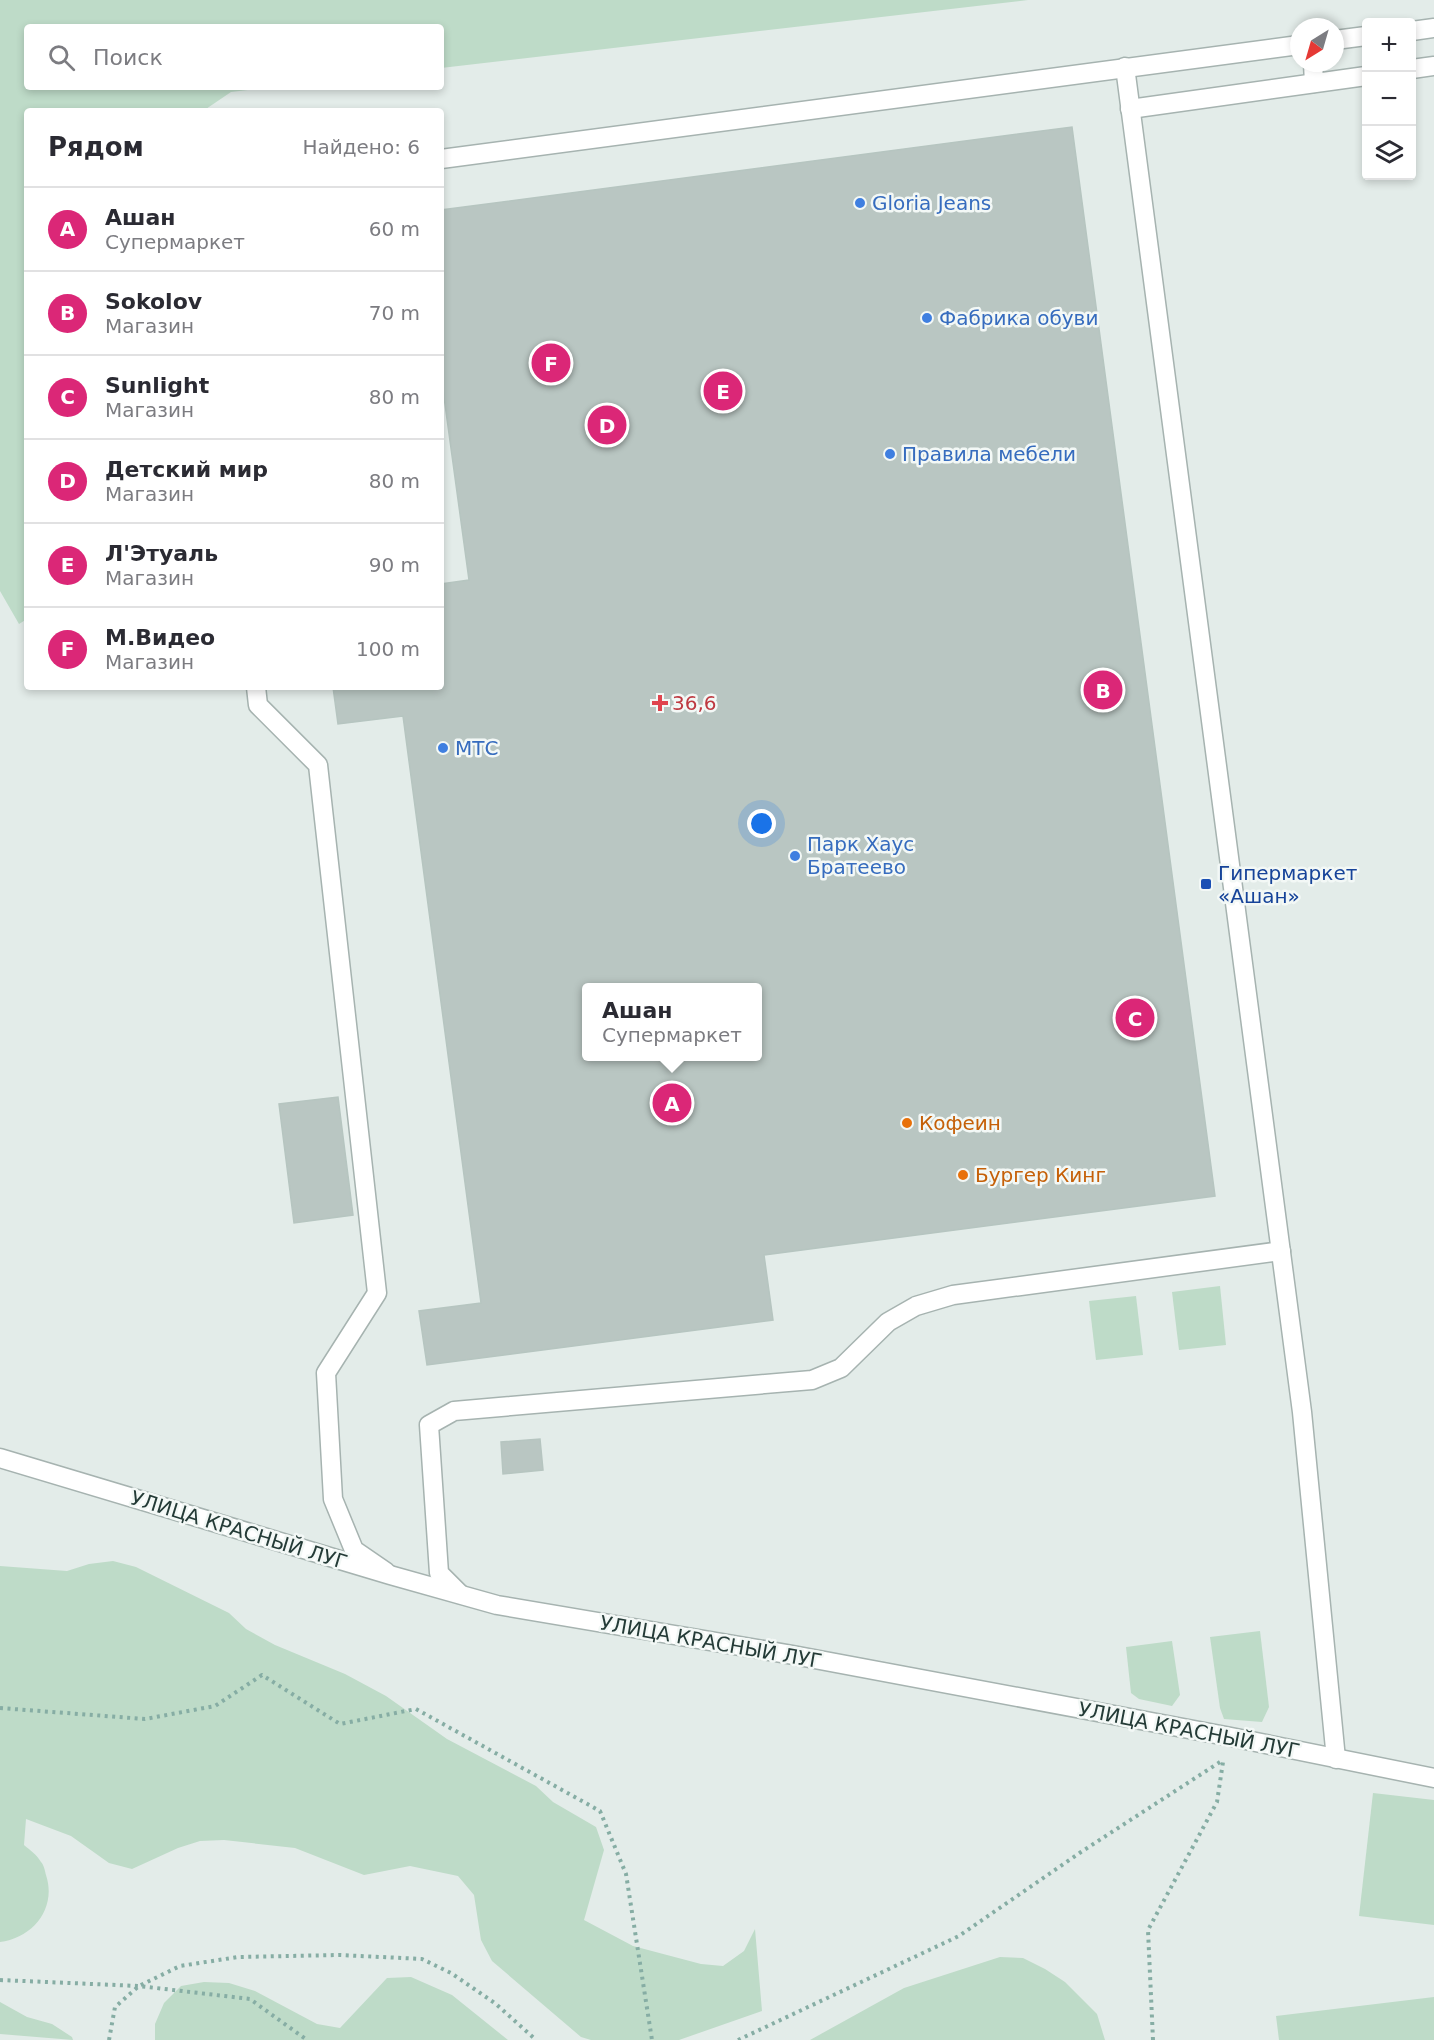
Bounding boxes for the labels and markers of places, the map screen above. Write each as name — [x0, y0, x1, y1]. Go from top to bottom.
place label: Gloria Jeans — [872, 191, 991, 215]
marker: Gloria Jeans — [853, 196, 867, 210]
place label: Фабрика обуви — [939, 306, 1098, 330]
marker: Фабрика обуви — [920, 311, 934, 325]
pin: F — [532, 340, 570, 386]
pin: E — [704, 368, 742, 414]
pin: D — [588, 402, 626, 448]
place label: Правила мебели — [902, 442, 1076, 466]
marker: Правила мебели — [883, 447, 897, 461]
pin: B — [1084, 668, 1122, 712]
place label: 36,6 — [672, 691, 717, 715]
marker: 36,6 — [653, 696, 667, 710]
place label: МТС — [455, 736, 498, 760]
marker: МТС — [436, 741, 450, 755]
place label: Парк Хаус Братеево — [807, 832, 914, 879]
marker: Парк Хаус Братеево — [788, 849, 802, 863]
place label: Гипермаркет «Ашан» — [1218, 861, 1358, 908]
marker: Гипермаркет «Ашан» — [1199, 877, 1213, 891]
pin: C — [1116, 996, 1154, 1040]
pin: A — [652, 1080, 692, 1126]
place label: Кофеин — [919, 1111, 1001, 1135]
marker: Кофеин — [900, 1116, 914, 1130]
place label: Бургер Кинг — [975, 1163, 1106, 1187]
marker: Бургер Кинг — [956, 1168, 970, 1182]

